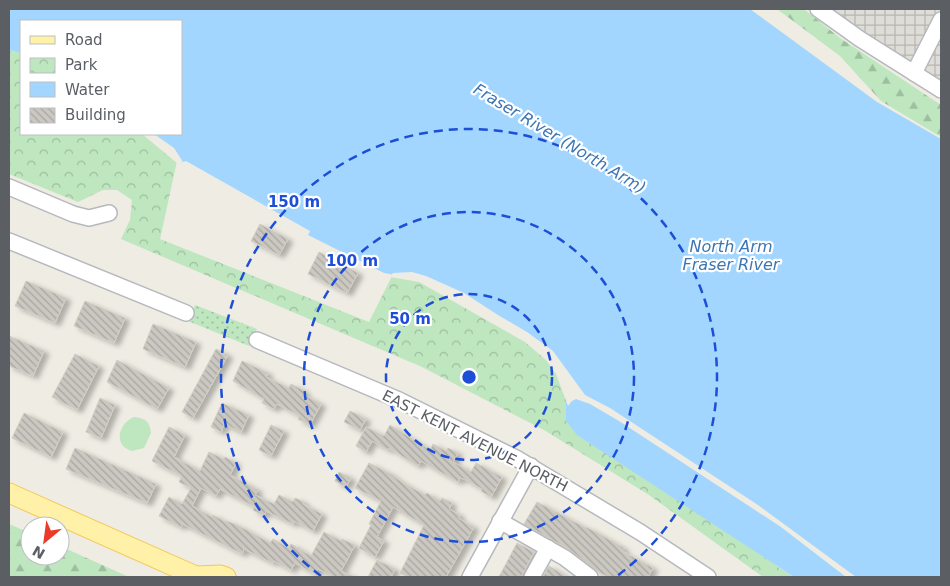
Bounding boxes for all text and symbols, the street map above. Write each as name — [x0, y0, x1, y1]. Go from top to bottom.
legend — [20, 20, 182, 135]
text: Road — [65, 31, 103, 49]
text: Park — [65, 56, 98, 74]
water label: Fraser River (North Arm) — [470, 79, 649, 197]
text: Water — [65, 81, 110, 99]
text: Building — [65, 106, 126, 124]
text: 150 m — [268, 193, 320, 211]
water label: North Arm Fraser River — [683, 237, 781, 274]
text: 100 m — [326, 252, 378, 270]
text: 50 m — [389, 310, 431, 328]
centre of rings — [460, 368, 478, 386]
street label: EAST KENT AVENUE NORTH — [379, 386, 571, 496]
north arrow — [20, 516, 70, 566]
text: N — [30, 543, 48, 562]

